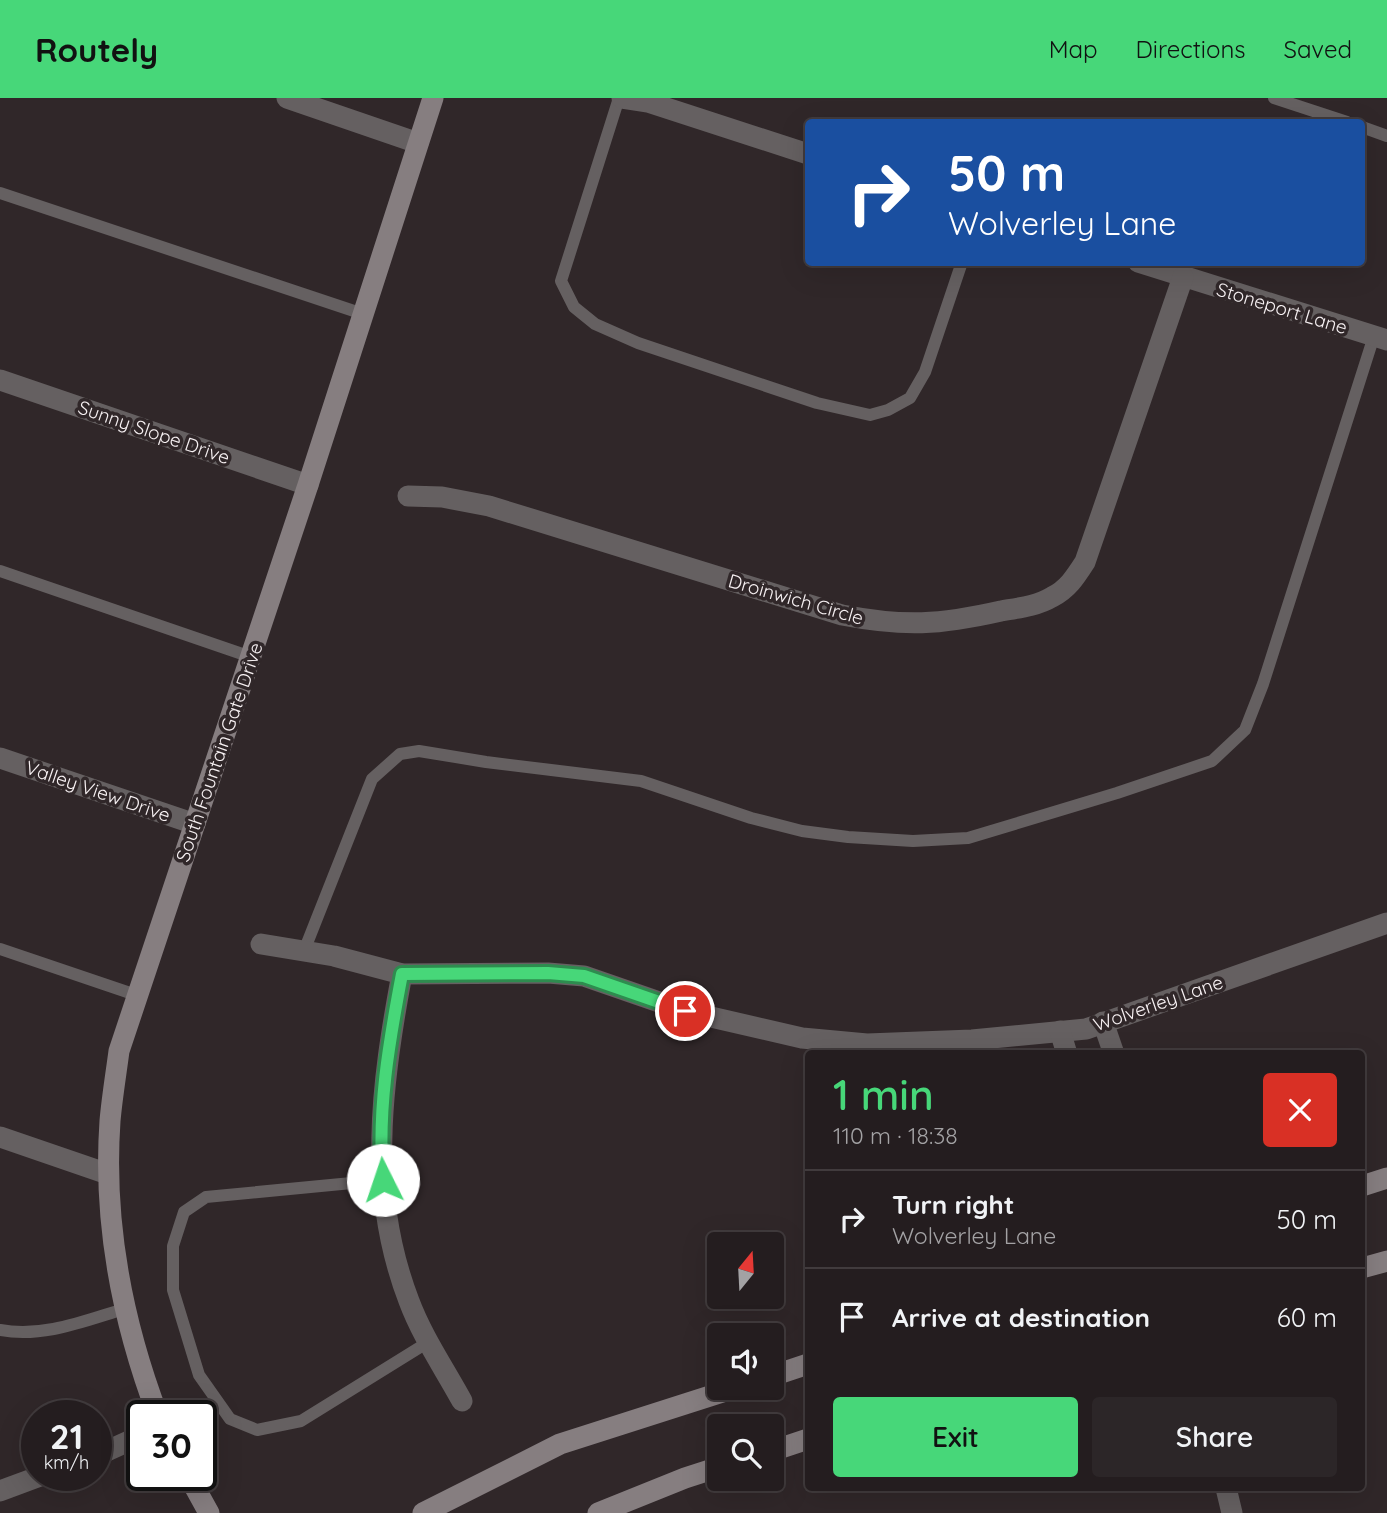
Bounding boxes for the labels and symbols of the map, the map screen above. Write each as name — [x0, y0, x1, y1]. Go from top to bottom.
street label: Stoneport Lane — [1214, 277, 1350, 339]
street label: Sunny Slope Drive — [75, 395, 233, 469]
street label: Droinwich Circle — [726, 568, 866, 630]
street label: South Fountain Gate Drive — [170, 639, 268, 865]
street label: Valley View Drive — [22, 755, 174, 827]
street label: Wolverley Lane — [1090, 970, 1226, 1036]
pin — [655, 981, 715, 1041]
position arrow — [346, 1143, 420, 1217]
north arrow — [707, 1232, 784, 1309]
speed limit sign: 30 — [126, 1400, 217, 1491]

